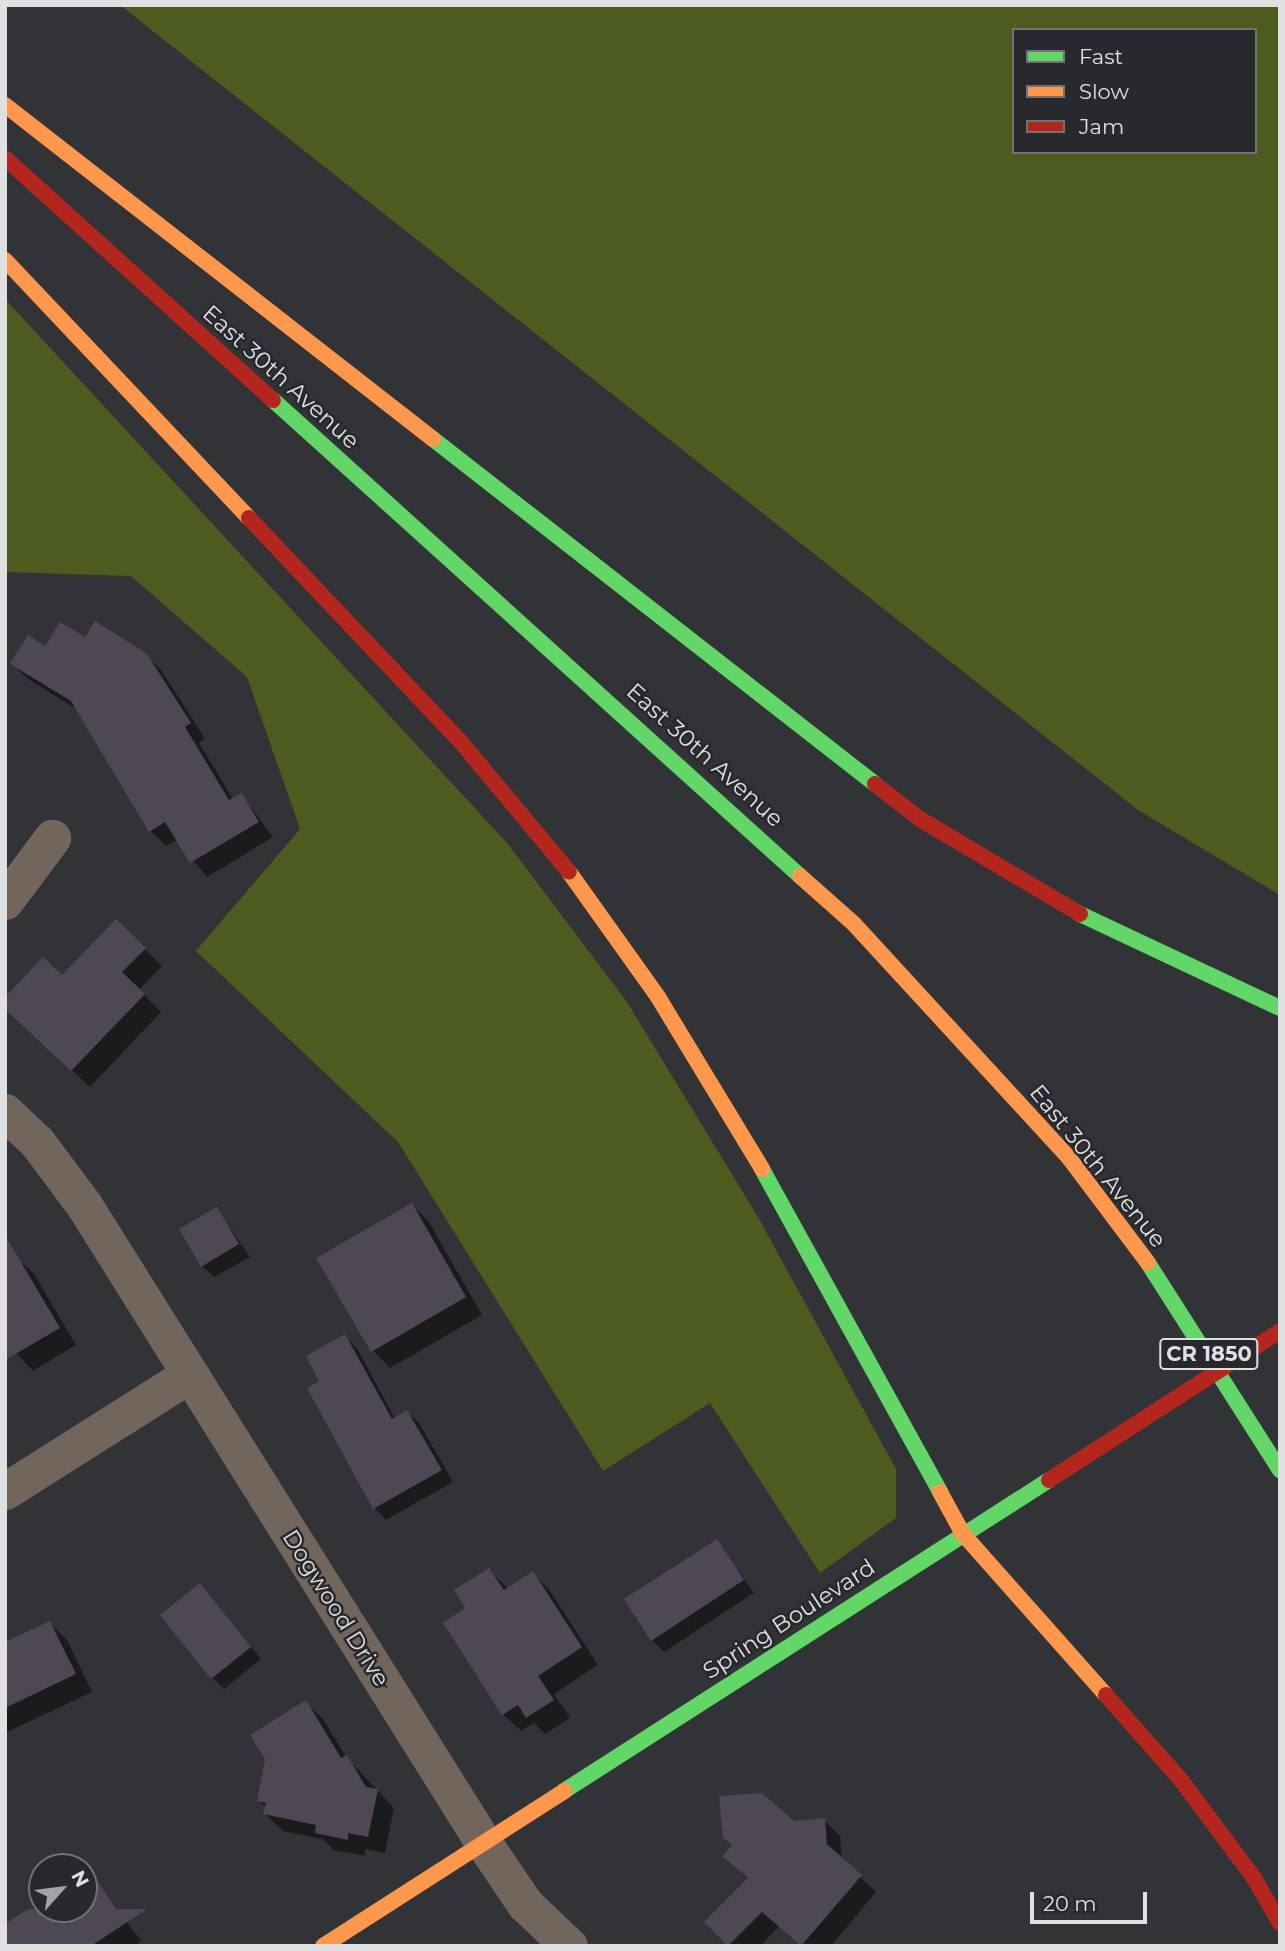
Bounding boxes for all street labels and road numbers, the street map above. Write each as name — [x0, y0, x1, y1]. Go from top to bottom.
street label: East 30th Avenue — [197, 299, 365, 455]
street label: East 30th Avenue — [621, 677, 789, 833]
street label: East 30th Avenue — [1024, 1079, 1172, 1253]
road number: CR 1850 — [1158, 1336, 1260, 1372]
street label: Dogwood Drive — [277, 1524, 395, 1692]
street label: Spring Boulevard — [698, 1553, 880, 1685]

